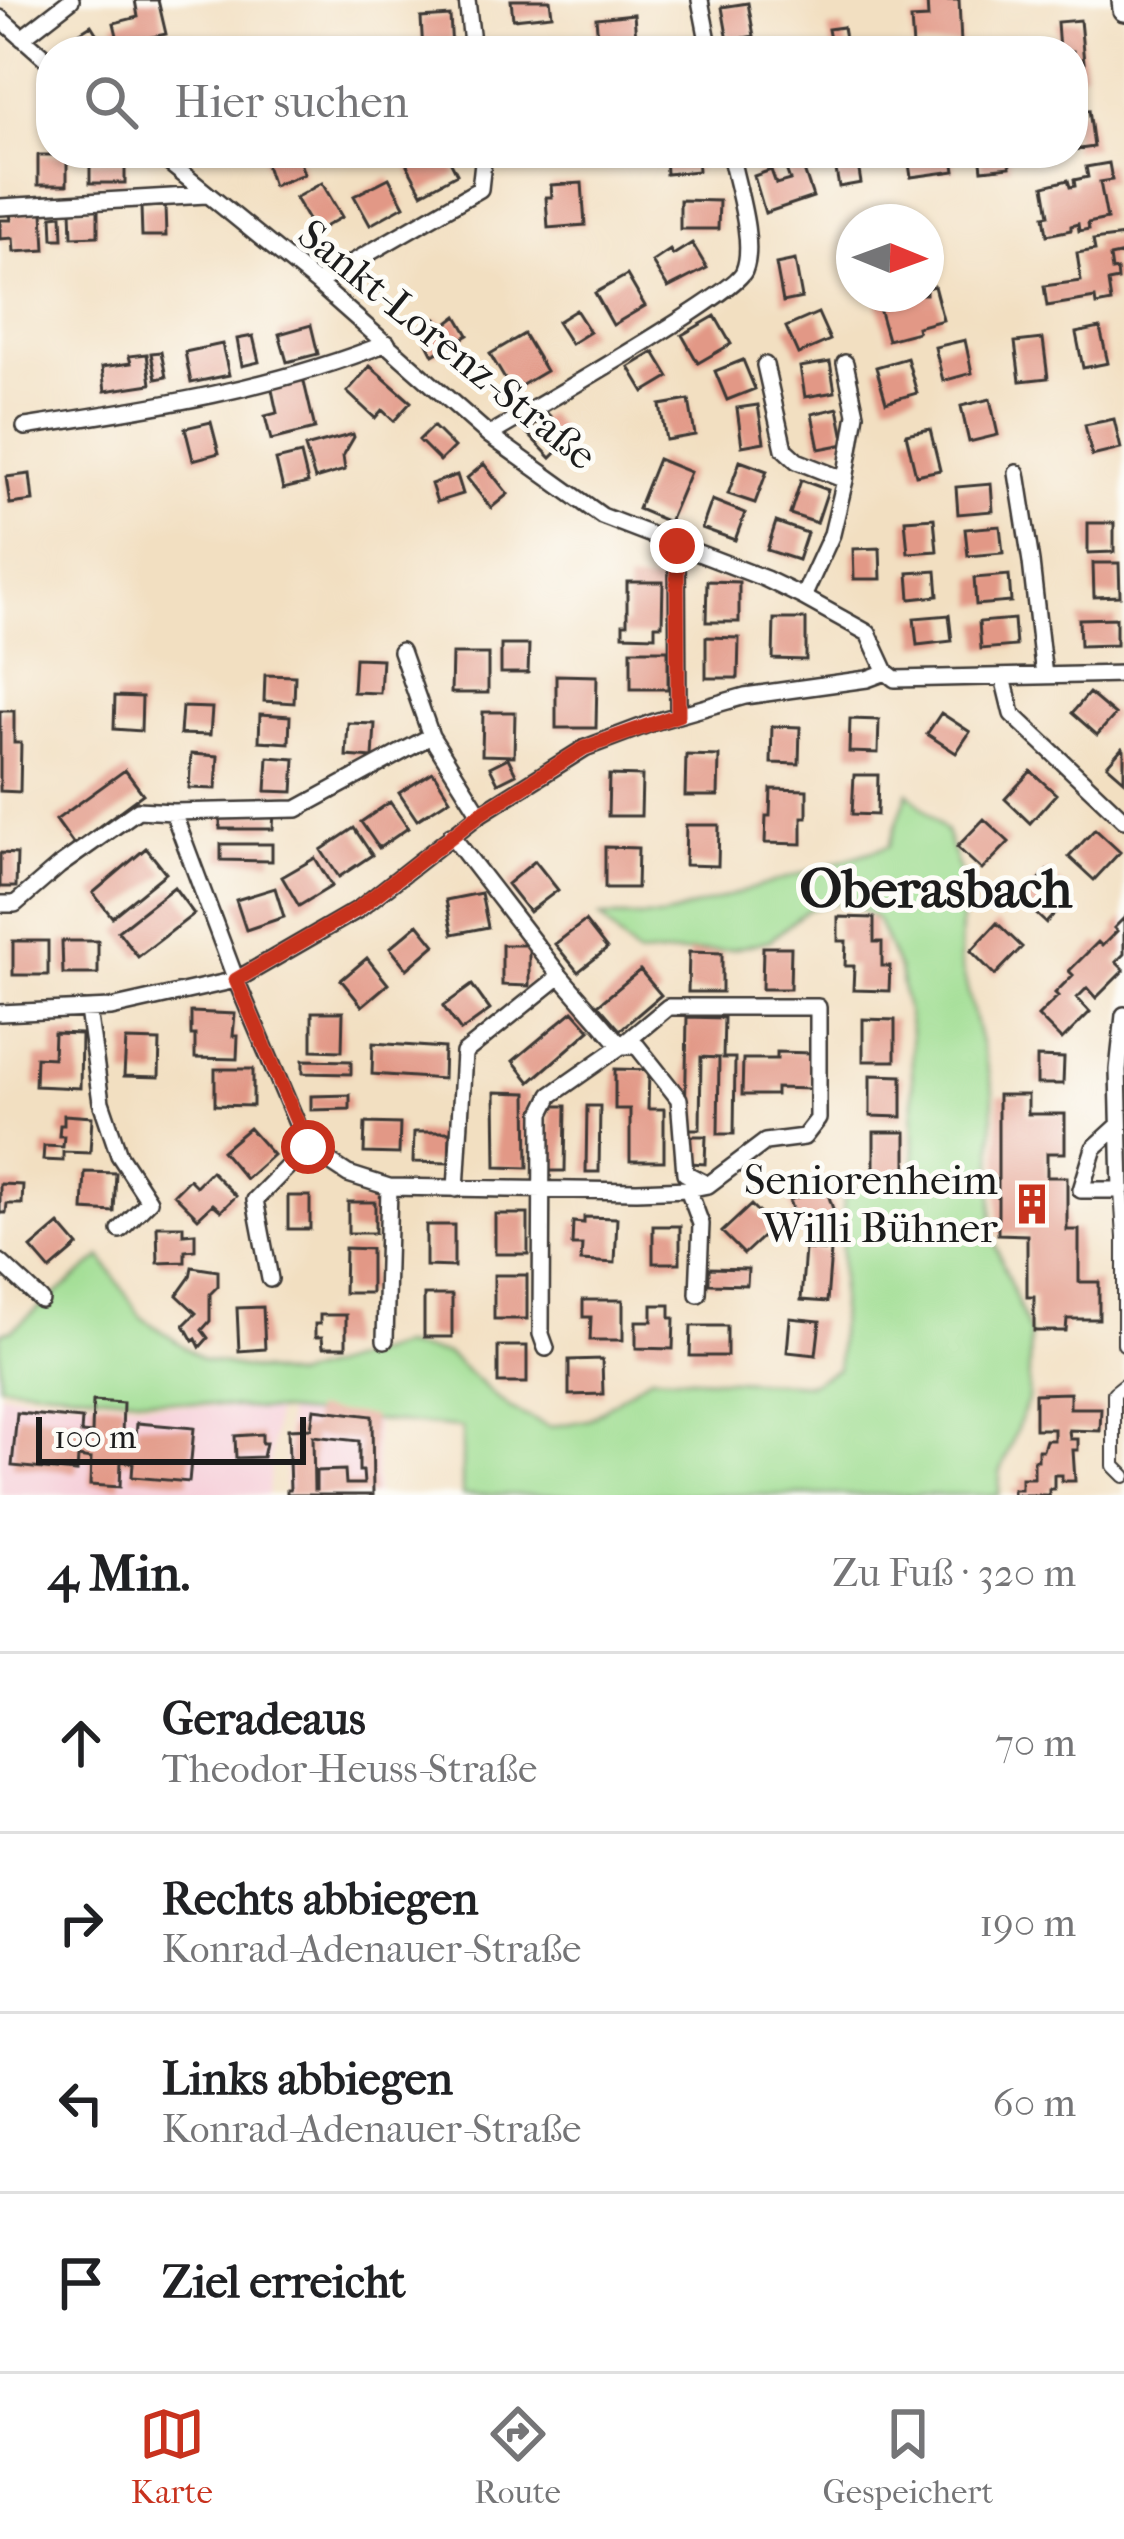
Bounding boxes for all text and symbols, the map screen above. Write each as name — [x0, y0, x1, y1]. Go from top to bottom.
search box — [36, 36, 1088, 168]
icon: search — [78, 69, 144, 135]
text: Hier suchen — [174, 76, 409, 129]
north arrow — [836, 204, 944, 312]
street label: Sankt-Lorenz-Straße — [288, 210, 606, 480]
route end — [650, 519, 704, 573]
district label: Oberasbach — [800, 858, 1073, 921]
route start — [281, 1120, 335, 1174]
place label: Seniorenheim Willi Bühner — [744, 1156, 998, 1253]
building icon: Seniorenheim Willi Bühner — [1009, 1181, 1055, 1227]
scale bar — [36, 1411, 306, 1464]
text: 100 m — [54, 1418, 137, 1457]
text: 4 Min. — [48, 1543, 190, 1603]
text: Zu Fuß · 320 m — [832, 1550, 1076, 1596]
text: Geradeaus — [162, 1693, 366, 1746]
icon: ahead — [48, 1710, 114, 1776]
text: 70 m — [995, 1720, 1076, 1766]
text: Theodor-Heuss-Straße — [162, 1746, 537, 1792]
text: Rechts abbiegen — [162, 1873, 478, 1926]
icon: right — [48, 1890, 114, 1956]
text: 190 m — [979, 1900, 1076, 1946]
text: Konrad-Adenauer-Straße — [162, 1926, 581, 1972]
text: Links abbiegen — [162, 2053, 453, 2106]
icon: left — [48, 2070, 114, 2136]
text: 60 m — [993, 2080, 1076, 2126]
text: Konrad-Adenauer-Straße — [162, 2106, 581, 2152]
icon: arrive — [48, 2250, 114, 2316]
text: Ziel erreicht — [162, 2256, 406, 2309]
tab: Karte — [131, 2401, 213, 2512]
tab: Route — [474, 2401, 561, 2512]
tab: Gespeichert — [822, 2401, 993, 2512]

